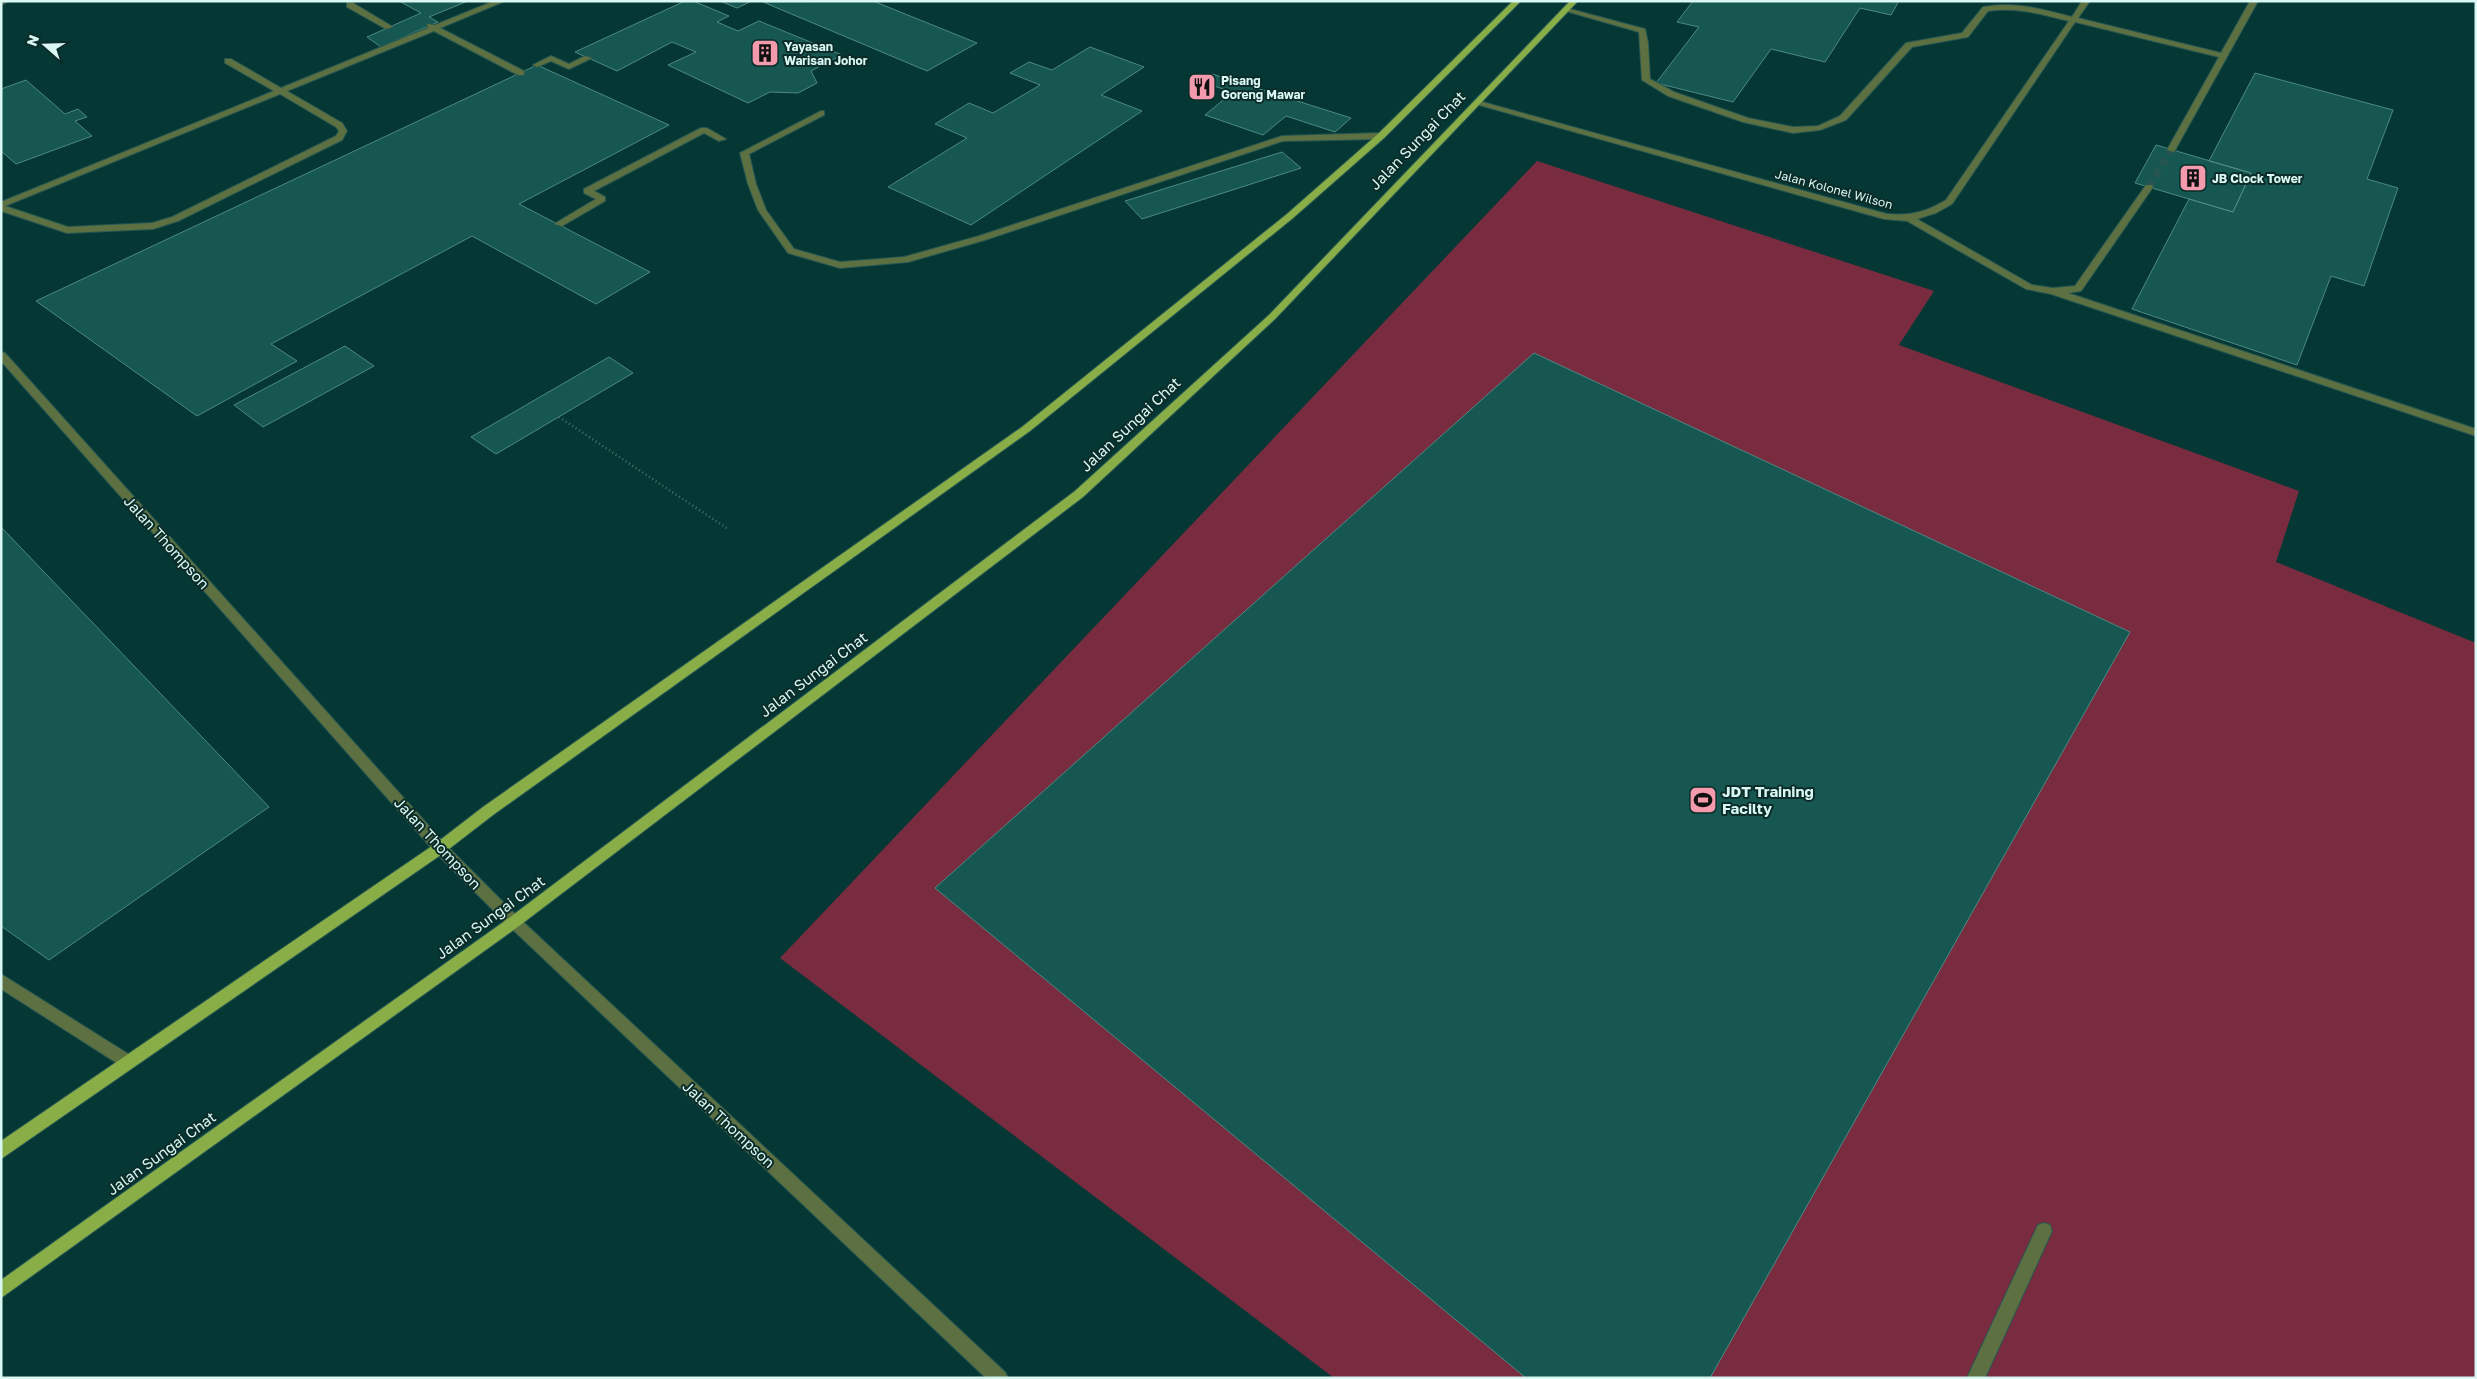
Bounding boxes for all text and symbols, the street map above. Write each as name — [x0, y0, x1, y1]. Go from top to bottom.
north arrow — [20, 20, 70, 70]
text: N — [23, 32, 42, 48]
building icon: Yayasan Warisan Johor — [750, 38, 780, 68]
place label: Yayasan Warisan Johor — [784, 39, 868, 68]
restaurant icon: Pisang Goreng Mawar — [1187, 72, 1217, 102]
place label: Pisang Goreng Mawar — [1221, 73, 1305, 102]
street label: Jalan Sungai Chat — [1365, 87, 1469, 193]
building icon: JB Clock Tower — [2178, 163, 2208, 193]
street label: Jalan Kolonel Wilson — [1773, 166, 1895, 212]
place label: JB Clock Tower — [2212, 171, 2303, 186]
street label: Jalan Sungai Chat — [1076, 373, 1184, 475]
street label: Jalan Thompson — [120, 492, 214, 592]
street label: Jalan Sungai Chat — [756, 628, 870, 720]
place label: JDT Training Facilty — [1722, 782, 1814, 817]
sports icon: JDT Training Facilty — [1688, 785, 1718, 815]
street label: Jalan Thompson — [391, 793, 485, 893]
street label: Jalan Sungai Chat — [432, 871, 548, 963]
street label: Jalan Thompson — [679, 1077, 779, 1171]
street label: Jalan Sungai Chat — [103, 1107, 219, 1199]

